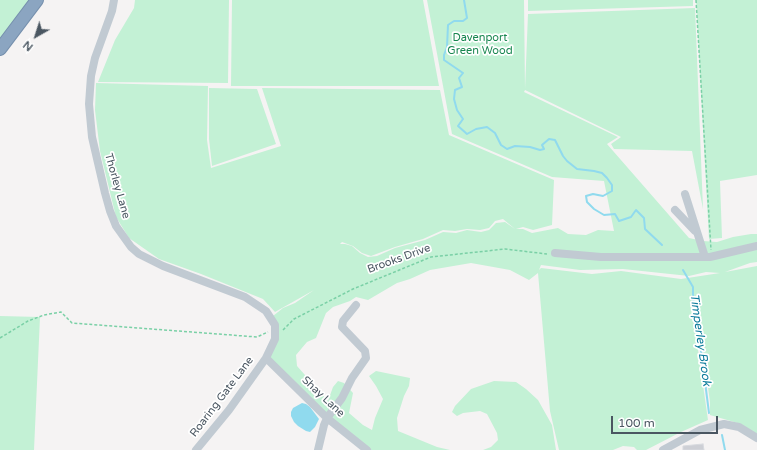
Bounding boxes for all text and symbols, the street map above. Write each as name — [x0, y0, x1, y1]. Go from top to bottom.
north arrow — [16, 16, 56, 56]
park label: Davenport Green Wood — [447, 31, 513, 57]
text: N — [21, 38, 36, 54]
street label: Thorley Lane — [101, 152, 133, 220]
street label: Brooks Drive — [366, 241, 432, 277]
water label: Timperley Brook — [686, 293, 714, 387]
street label: Roaring Gate Lane — [187, 354, 257, 440]
street label: Shay Lane — [299, 374, 347, 420]
scale bar — [613, 408, 720, 434]
text: 100 m — [618, 416, 655, 430]

